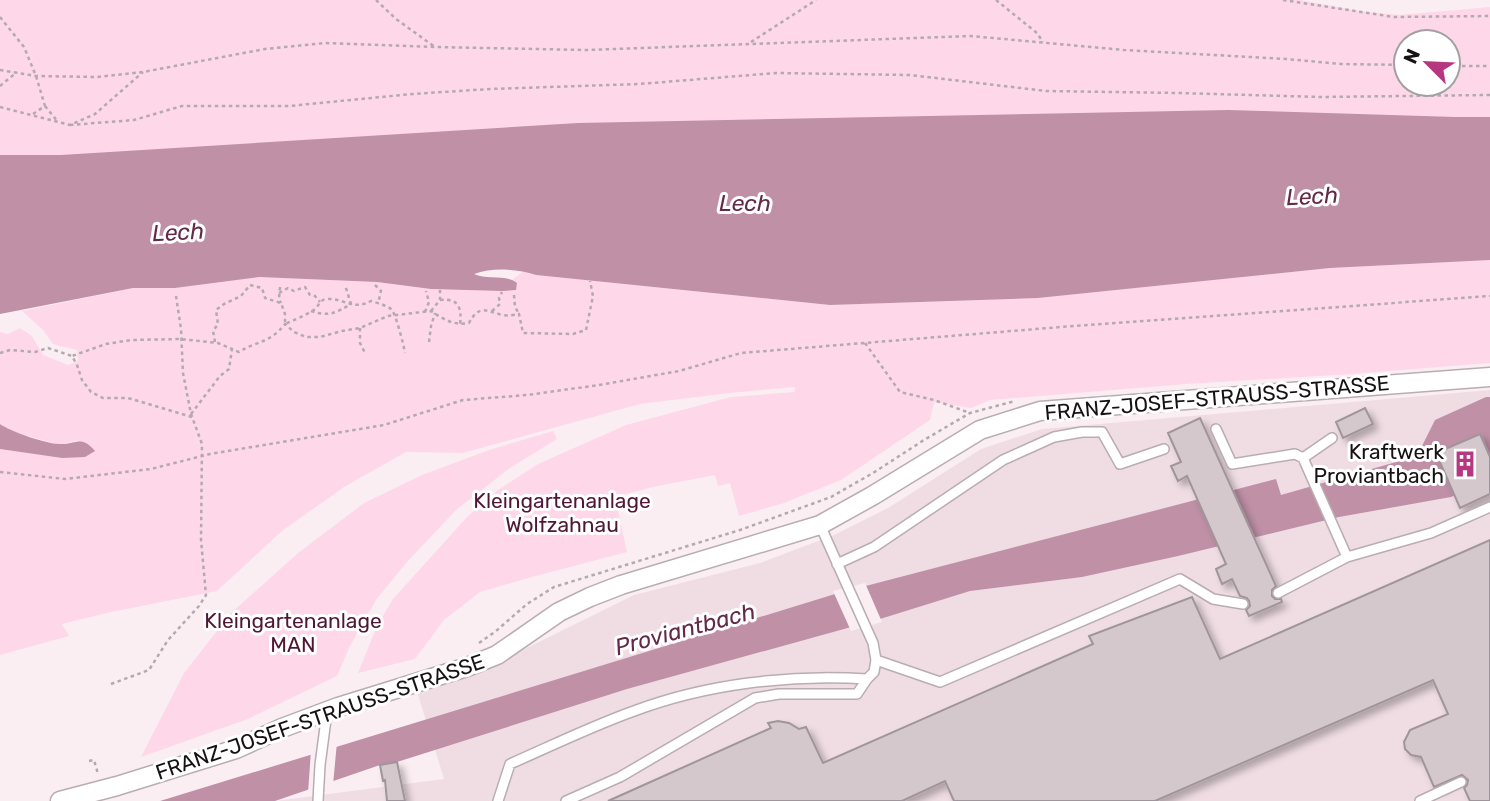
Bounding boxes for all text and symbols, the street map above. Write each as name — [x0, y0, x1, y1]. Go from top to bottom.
north arrow — [1392, 28, 1462, 98]
text: N — [1399, 45, 1425, 67]
water label: Lech — [1285, 181, 1339, 211]
water label: Lech — [719, 189, 771, 217]
water label: Lech — [151, 217, 205, 247]
street label: FRANZ-JOSEF-STRAUSS-STRASSE — [1044, 370, 1390, 425]
place label: Kraftwerk Proviantbach — [1314, 439, 1444, 488]
building icon: Kraftwerk Proviantbach — [1450, 449, 1480, 479]
park label: Kleingartenanlage Wolfzahnau — [473, 488, 651, 537]
water label: Proviantbach — [612, 597, 758, 661]
park label: Kleingartenanlage MAN — [204, 608, 382, 657]
street label: FRANZ-JOSEF-STRAUSS-STRASSE — [152, 648, 487, 785]

